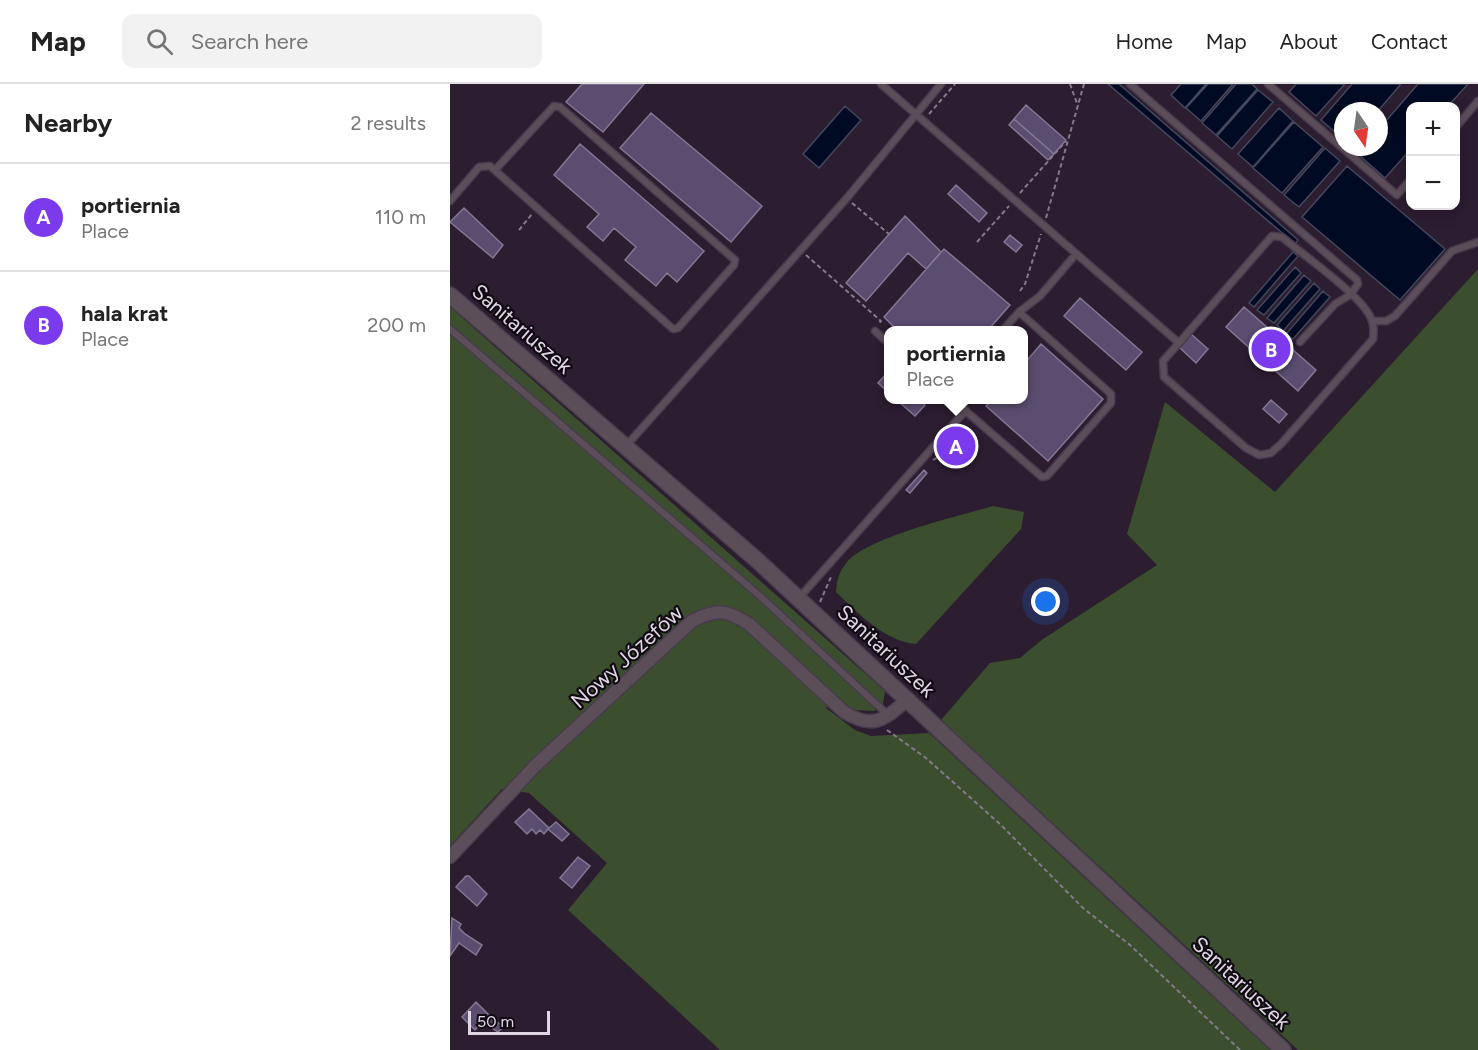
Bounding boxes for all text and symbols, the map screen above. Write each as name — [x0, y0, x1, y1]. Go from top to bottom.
search box — [122, 14, 542, 68]
text: Map — [30, 24, 86, 58]
icon: search — [143, 25, 176, 58]
text: Search here — [191, 28, 308, 55]
text: Home — [1116, 29, 1173, 54]
text: Map — [1206, 29, 1247, 54]
text: About — [1280, 29, 1338, 54]
text: Contact — [1371, 29, 1448, 54]
north arrow — [1334, 102, 1388, 156]
map controls — [1406, 102, 1460, 210]
button: + — [1406, 102, 1460, 156]
text: Nearby — [24, 107, 112, 139]
text: 2 results — [350, 111, 426, 135]
button: − — [1406, 156, 1460, 210]
text: portiernia — [81, 192, 180, 219]
text: A — [36, 205, 51, 229]
text: 110 m — [375, 205, 426, 229]
text: Place — [81, 219, 129, 243]
street label: Sanitariuszek — [467, 278, 578, 379]
text: hala krat — [81, 300, 168, 327]
text: B — [37, 313, 50, 337]
text: 200 m — [367, 313, 426, 337]
popup — [884, 326, 1028, 404]
pin: B — [1252, 326, 1290, 372]
text: Place — [81, 327, 129, 351]
text: portiernia — [906, 340, 1006, 367]
text: Place — [906, 367, 954, 391]
pin: A — [936, 424, 976, 469]
your location — [1031, 587, 1060, 616]
street label: Sanitariuszek — [832, 599, 941, 703]
street label: Nowy Józefów — [566, 600, 688, 713]
street label: Sanitariuszek — [1187, 931, 1296, 1035]
scale bar — [468, 1008, 550, 1036]
text: 50 m — [477, 1012, 514, 1031]

